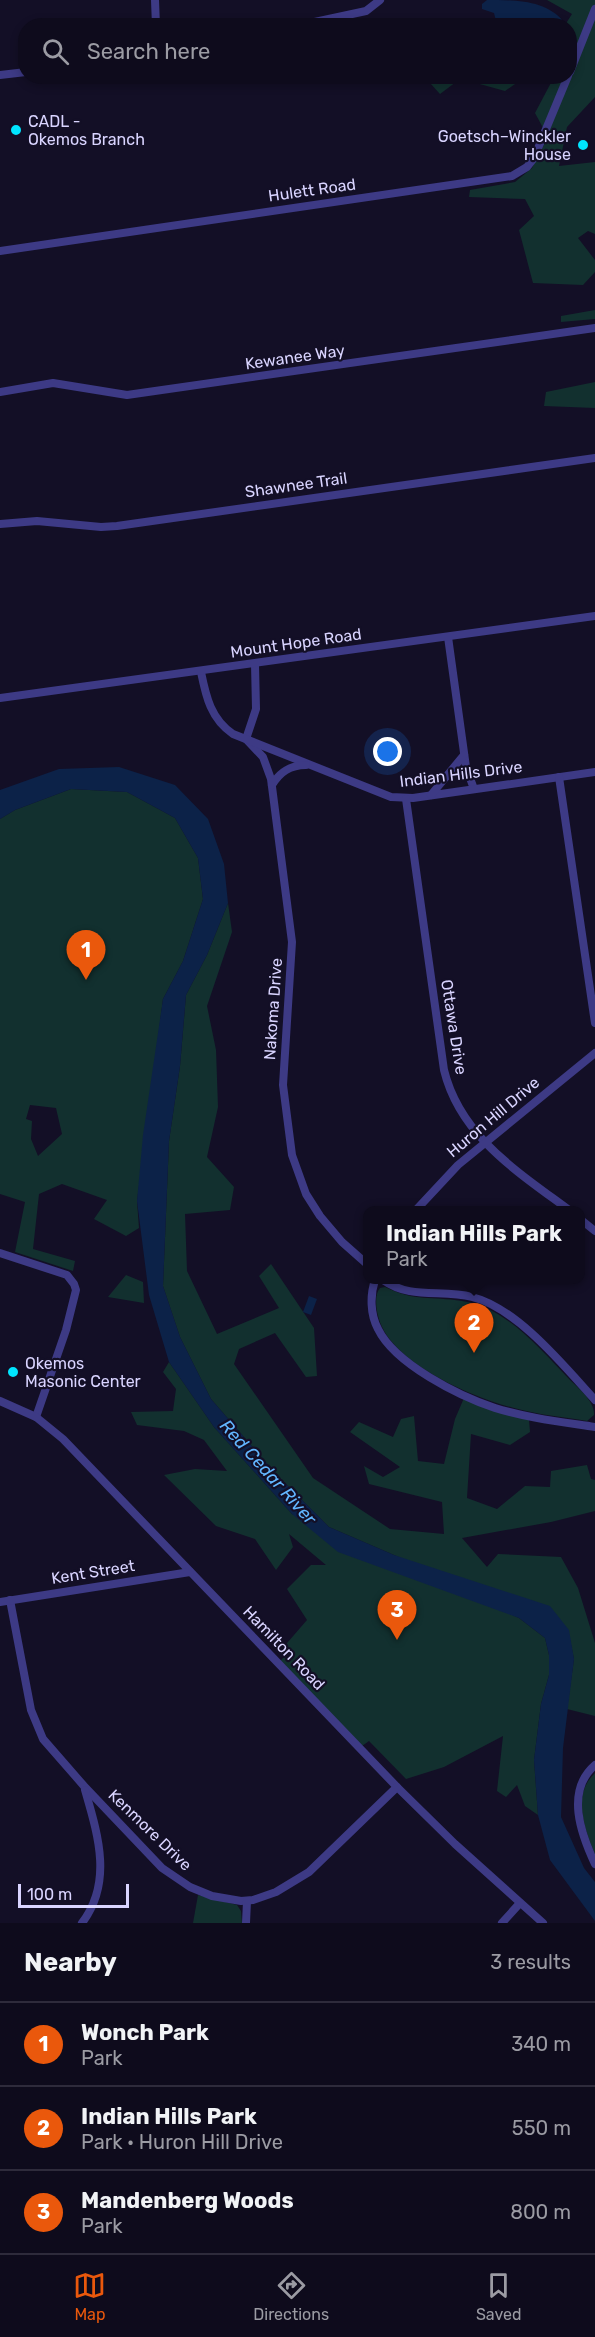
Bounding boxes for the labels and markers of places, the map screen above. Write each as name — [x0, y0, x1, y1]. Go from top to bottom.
place label: CADL - Okemos Branch — [28, 112, 145, 149]
marker: CADL - Okemos Branch — [9, 123, 23, 137]
place label: Goetsch–Winckler House — [438, 127, 571, 164]
marker: Goetsch–Winckler House — [576, 138, 590, 152]
pin: 1 — [66, 930, 106, 980]
pin: 2 — [454, 1304, 494, 1353]
place label: Okemos Masonic Center — [25, 1354, 141, 1391]
marker: Okemos Masonic Center — [6, 1365, 20, 1379]
pin: 3 — [378, 1590, 416, 1640]

